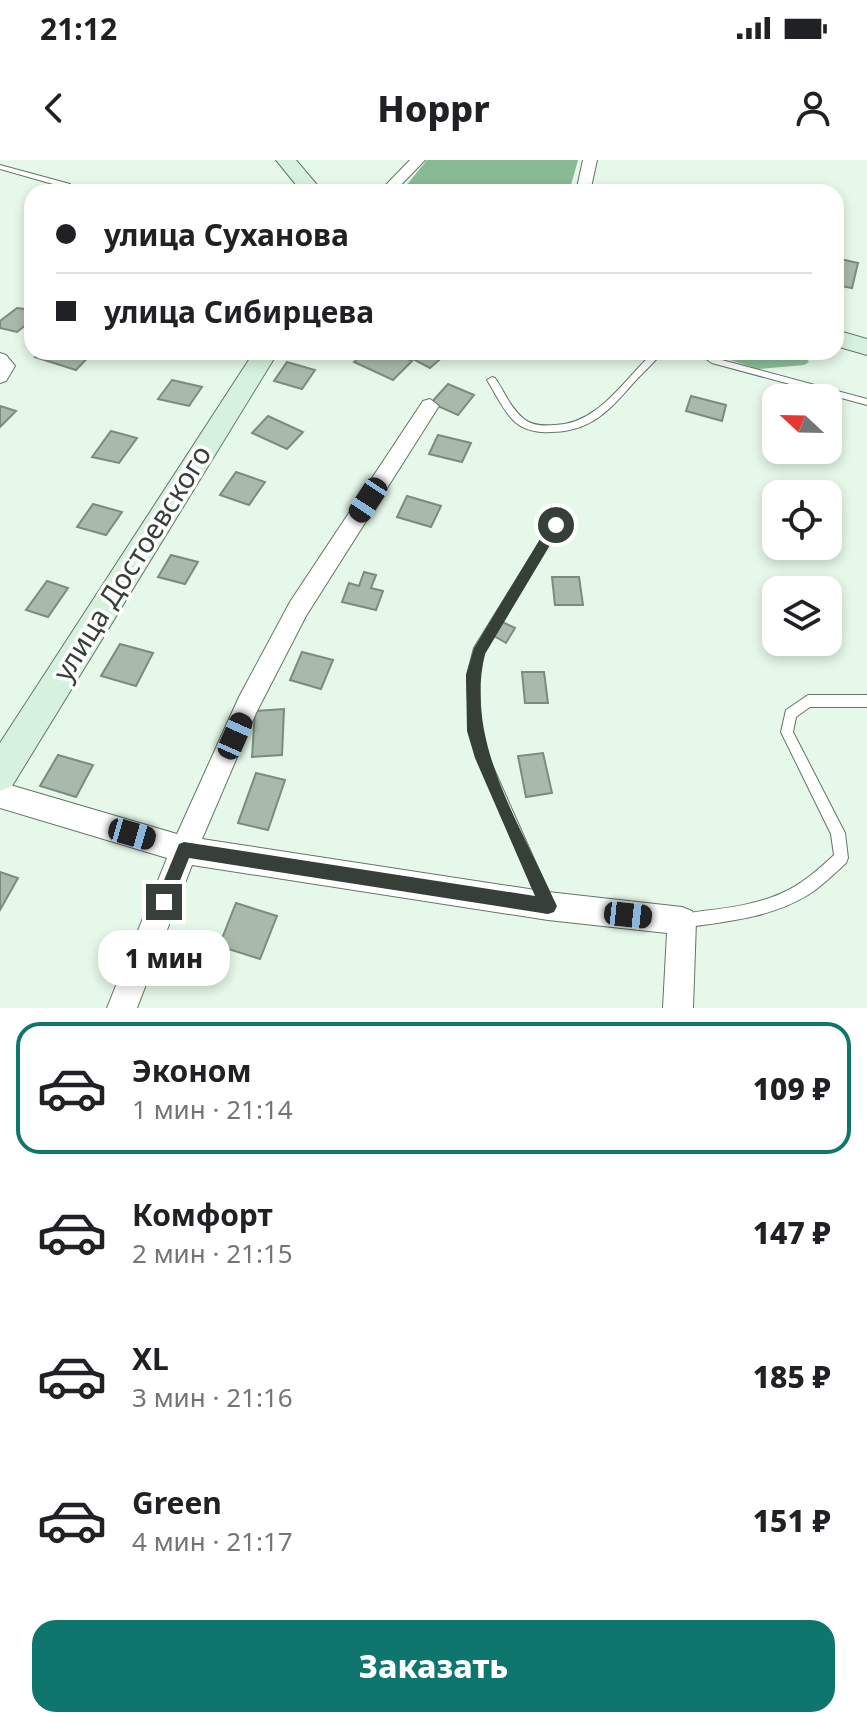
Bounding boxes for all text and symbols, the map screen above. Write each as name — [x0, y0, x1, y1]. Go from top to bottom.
text: 21:12 — [40, 8, 117, 49]
text: Hoppr — [377, 84, 490, 133]
icon: back — [32, 86, 76, 130]
icon: person — [791, 86, 835, 130]
text: улица Суханова — [104, 214, 349, 255]
text: улица Сибирцева — [104, 291, 374, 332]
north arrow — [762, 384, 842, 464]
map controls — [762, 384, 842, 656]
street label: улица Достоевского — [43, 437, 219, 688]
car — [345, 473, 391, 527]
button: locate — [762, 480, 842, 560]
route start — [538, 507, 574, 543]
button: layers — [762, 576, 842, 656]
car — [214, 709, 256, 763]
car — [106, 816, 158, 852]
route end — [146, 884, 182, 920]
car — [603, 901, 653, 929]
callout: 1 мин — [98, 930, 230, 986]
text: 1 мин — [125, 940, 203, 976]
text: Эконом — [132, 1050, 252, 1091]
icon: car — [36, 1052, 108, 1124]
text: 109 ₽ — [753, 1068, 831, 1109]
text: 1 мин · 21:14 — [132, 1091, 293, 1127]
text: Комфорт — [132, 1194, 273, 1235]
icon: car — [36, 1196, 108, 1268]
text: 147 ₽ — [753, 1212, 831, 1253]
text: 2 мин · 21:15 — [132, 1235, 293, 1271]
text: XL — [132, 1338, 169, 1379]
icon: car — [36, 1340, 108, 1412]
text: 185 ₽ — [753, 1356, 831, 1397]
text: 3 мин · 21:16 — [132, 1379, 293, 1415]
text: Green — [132, 1482, 222, 1523]
icon: car — [36, 1484, 108, 1556]
text: 151 ₽ — [753, 1500, 831, 1541]
text: 4 мин · 21:17 — [132, 1523, 293, 1559]
button: Заказать — [32, 1620, 835, 1712]

